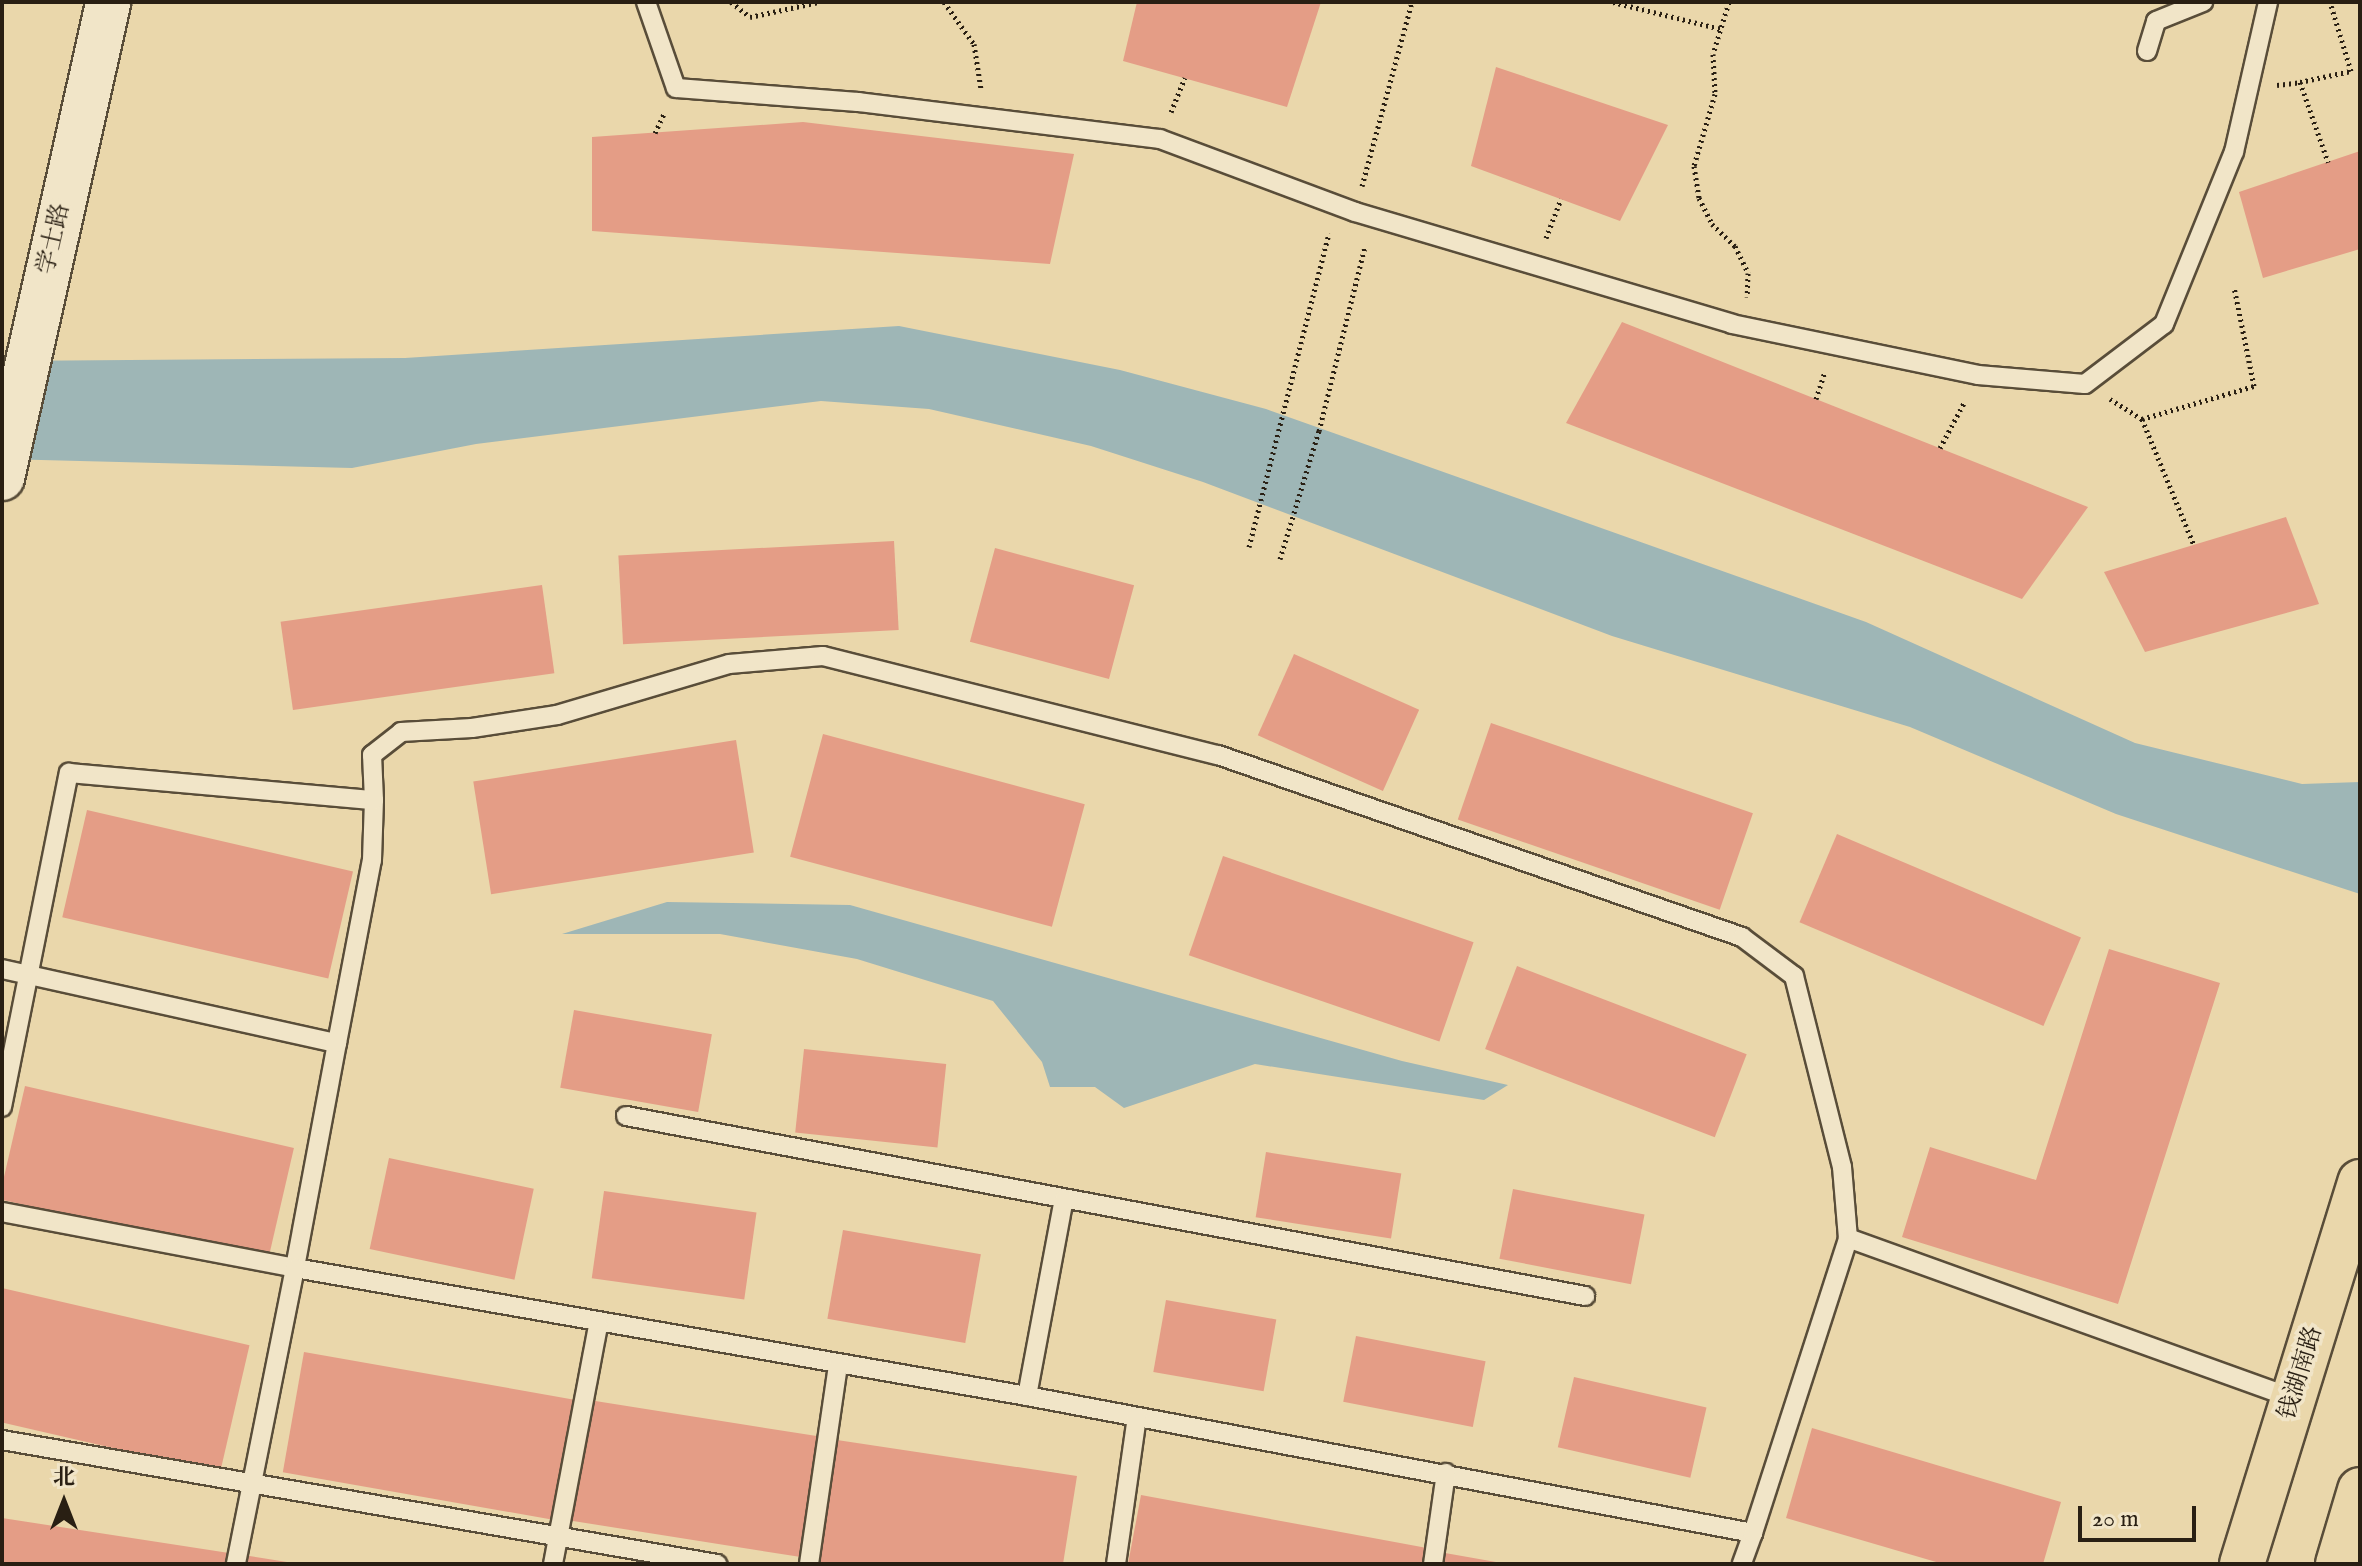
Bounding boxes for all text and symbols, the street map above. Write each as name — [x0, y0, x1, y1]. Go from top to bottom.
street label: 学士路 — [32, 201, 76, 277]
street label: 钱湖南路 — [2273, 1323, 2329, 1423]
north arrow — [24, 1462, 104, 1542]
text: 北 — [53, 1464, 75, 1492]
scale bar — [2082, 1490, 2200, 1540]
text: 20 m — [2092, 1504, 2139, 1535]

